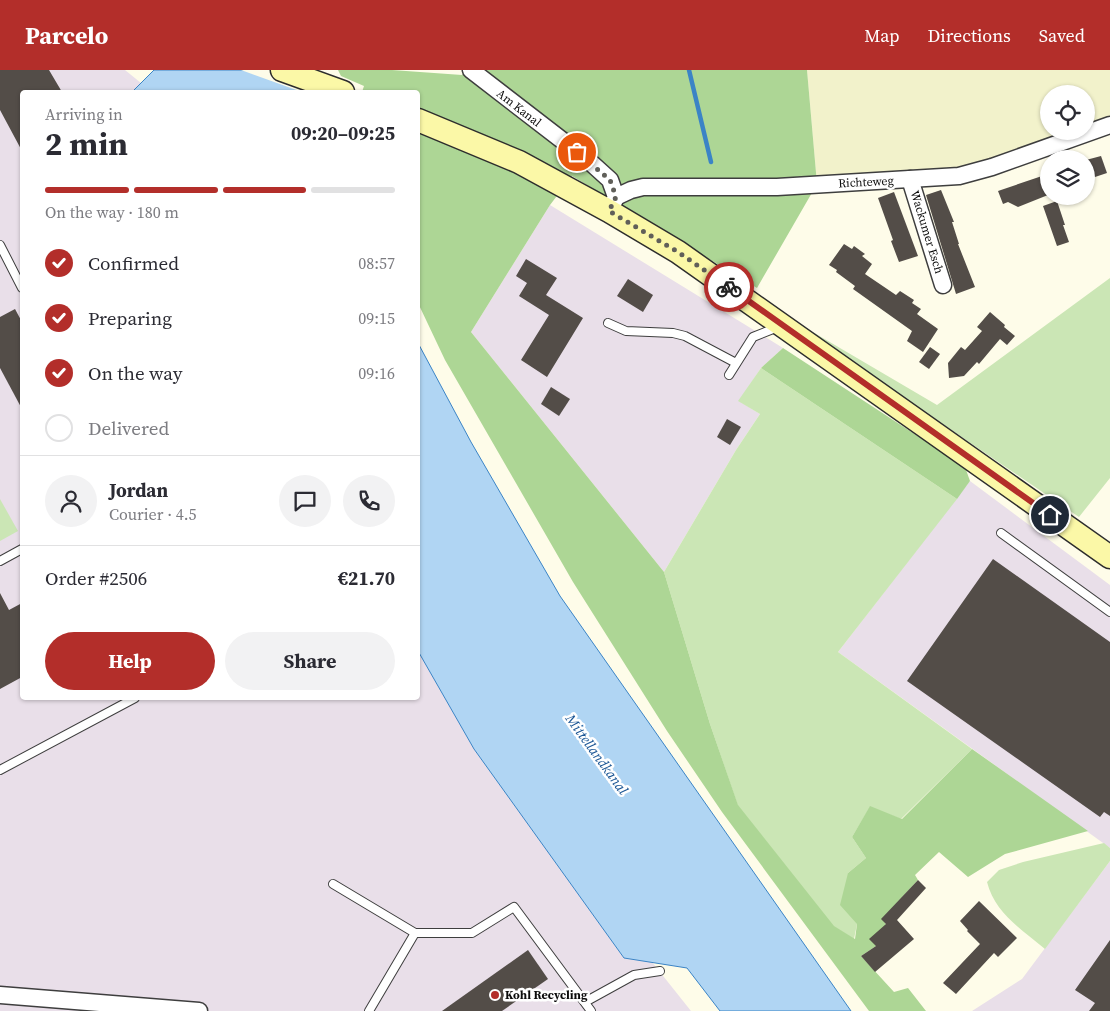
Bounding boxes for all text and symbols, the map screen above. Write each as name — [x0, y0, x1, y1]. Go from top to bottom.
text: Parcelo — [25, 19, 108, 52]
text: Map — [864, 23, 900, 48]
text: Directions — [928, 23, 1011, 48]
text: Saved — [1039, 23, 1085, 48]
map controls — [1040, 85, 1095, 205]
button: locate — [1040, 85, 1095, 140]
street label: Am Kanal — [493, 86, 545, 131]
text: Arriving in — [45, 103, 123, 125]
text: 09:20–09:25 — [291, 120, 395, 146]
text: 2 min — [45, 122, 128, 166]
pin — [556, 131, 598, 173]
icon: bag — [563, 138, 591, 166]
button: layers — [1040, 150, 1095, 205]
street label: Richteweg — [838, 173, 894, 191]
street label: Wackumer Esch — [907, 188, 947, 276]
text: On the way · 180 m — [45, 201, 179, 223]
icon: check — [45, 249, 73, 277]
text: Confirmed — [88, 250, 179, 276]
text: 08:57 — [358, 252, 395, 274]
courier — [704, 262, 754, 312]
icon: bike — [715, 273, 743, 301]
icon: check — [45, 304, 73, 332]
text: Preparing — [88, 305, 172, 331]
text: 09:15 — [358, 307, 395, 329]
icon: check — [45, 359, 73, 387]
text: On the way — [88, 360, 183, 386]
text: 09:16 — [358, 362, 395, 384]
text: Delivered — [88, 415, 169, 441]
button: person — [45, 475, 97, 527]
button: chat — [279, 475, 331, 527]
button: phone — [343, 475, 395, 527]
text: Jordan — [109, 477, 168, 503]
pin — [1029, 494, 1071, 536]
icon: home — [1036, 501, 1064, 529]
text: Courier · 4.5 — [109, 503, 197, 525]
text: Order #2506 — [45, 565, 147, 591]
text: €21.70 — [338, 565, 395, 591]
button: Help — [45, 632, 215, 690]
button: Share — [225, 632, 395, 690]
water label: Mittellandkanal — [560, 709, 633, 798]
place label: Kohl Recycling — [505, 987, 588, 1003]
marker: Kohl Recycling — [489, 989, 501, 1001]

